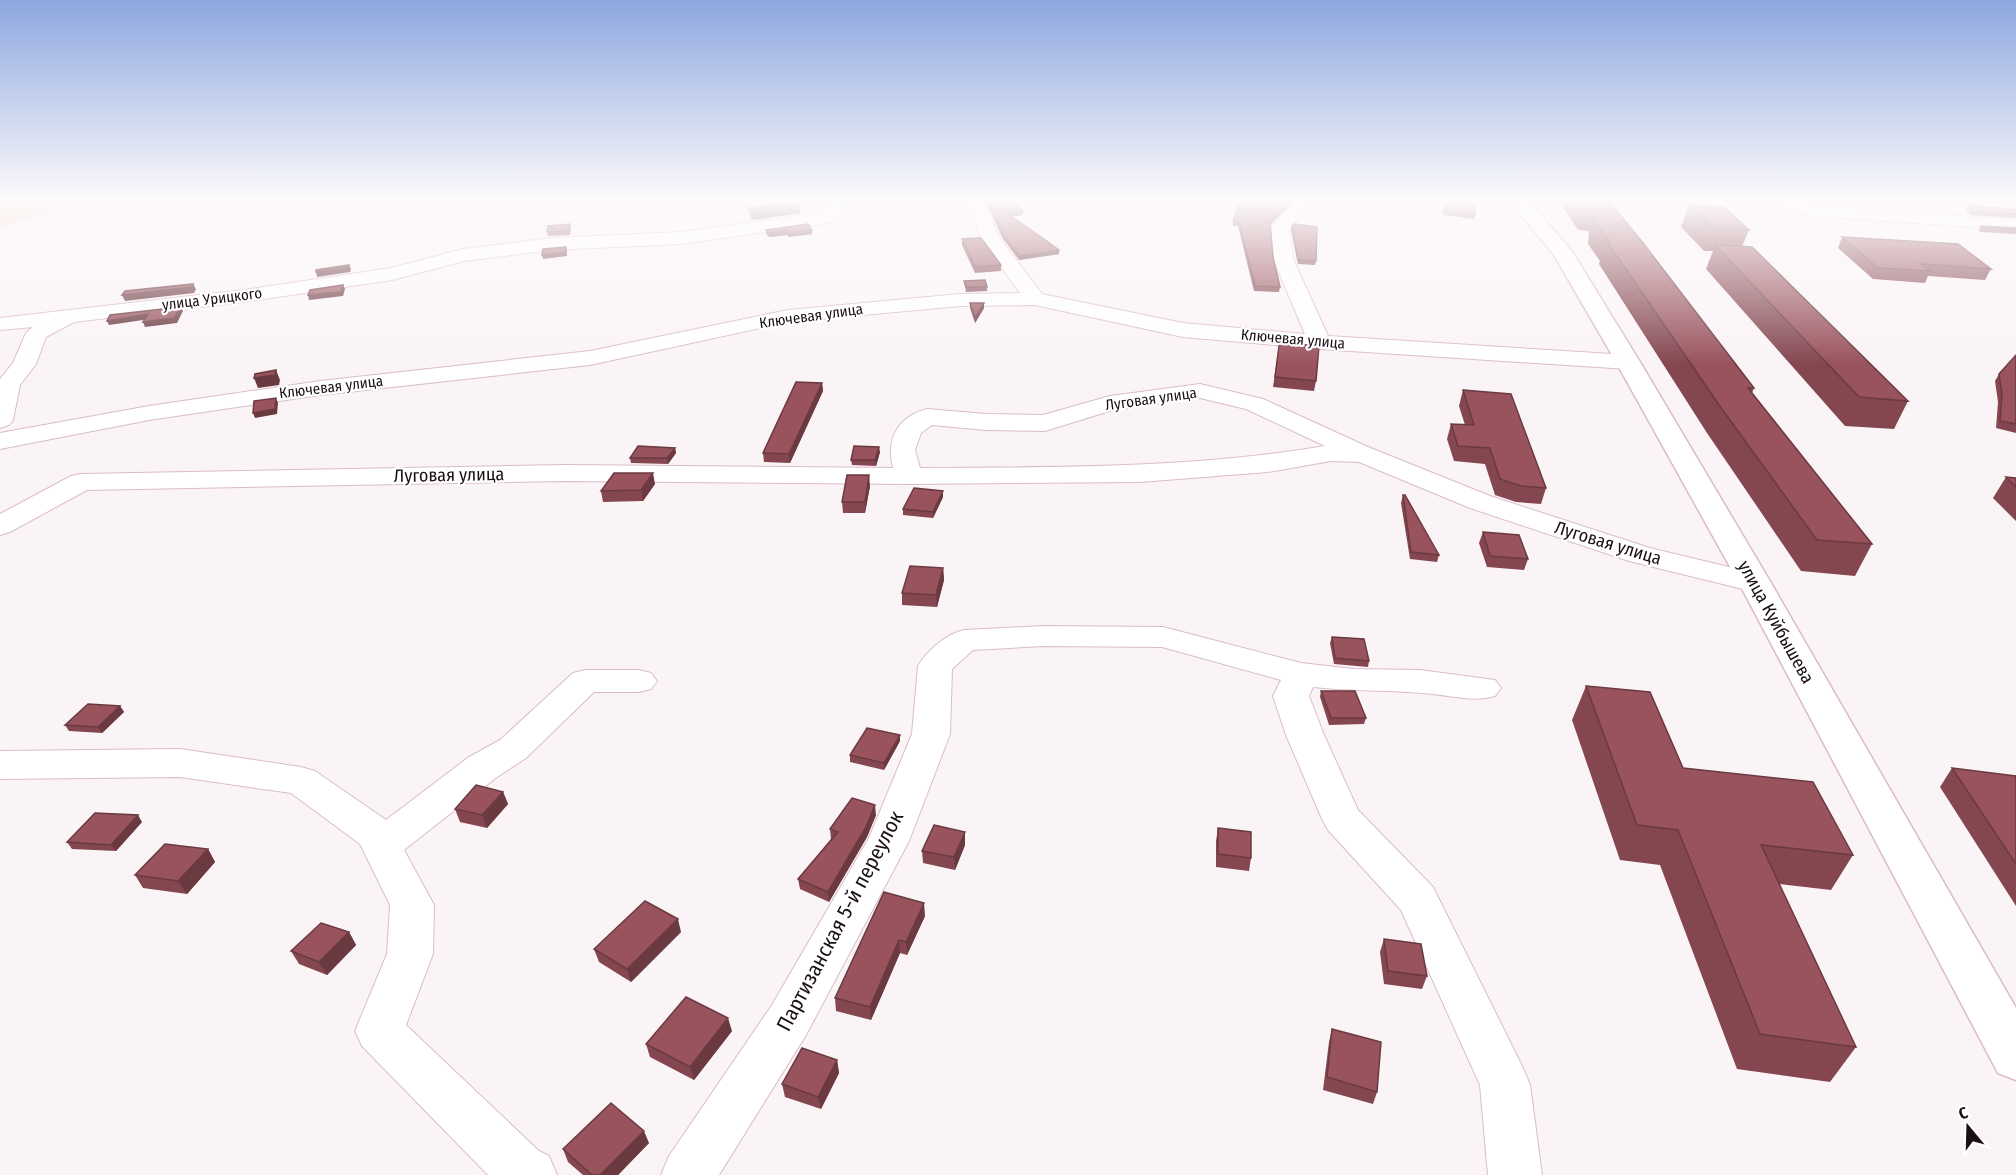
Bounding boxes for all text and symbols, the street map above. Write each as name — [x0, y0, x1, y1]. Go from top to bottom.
street label: улица Урицкого — [161, 284, 263, 314]
street label: Ключевая улица — [758, 300, 864, 332]
street label: Ключевая улица — [1240, 325, 1346, 353]
street label: Ключевая улица — [278, 372, 384, 402]
street label: Луговая улица — [1104, 384, 1198, 414]
street label: Луговая улица — [394, 463, 505, 487]
street label: Луговая улица — [1552, 516, 1664, 570]
street label: улица Куйбышева — [1733, 557, 1819, 688]
street label: Партизанская 5-й переулок — [771, 806, 909, 1036]
north arrow — [1938, 1097, 1998, 1157]
text: С — [1956, 1103, 1971, 1124]

